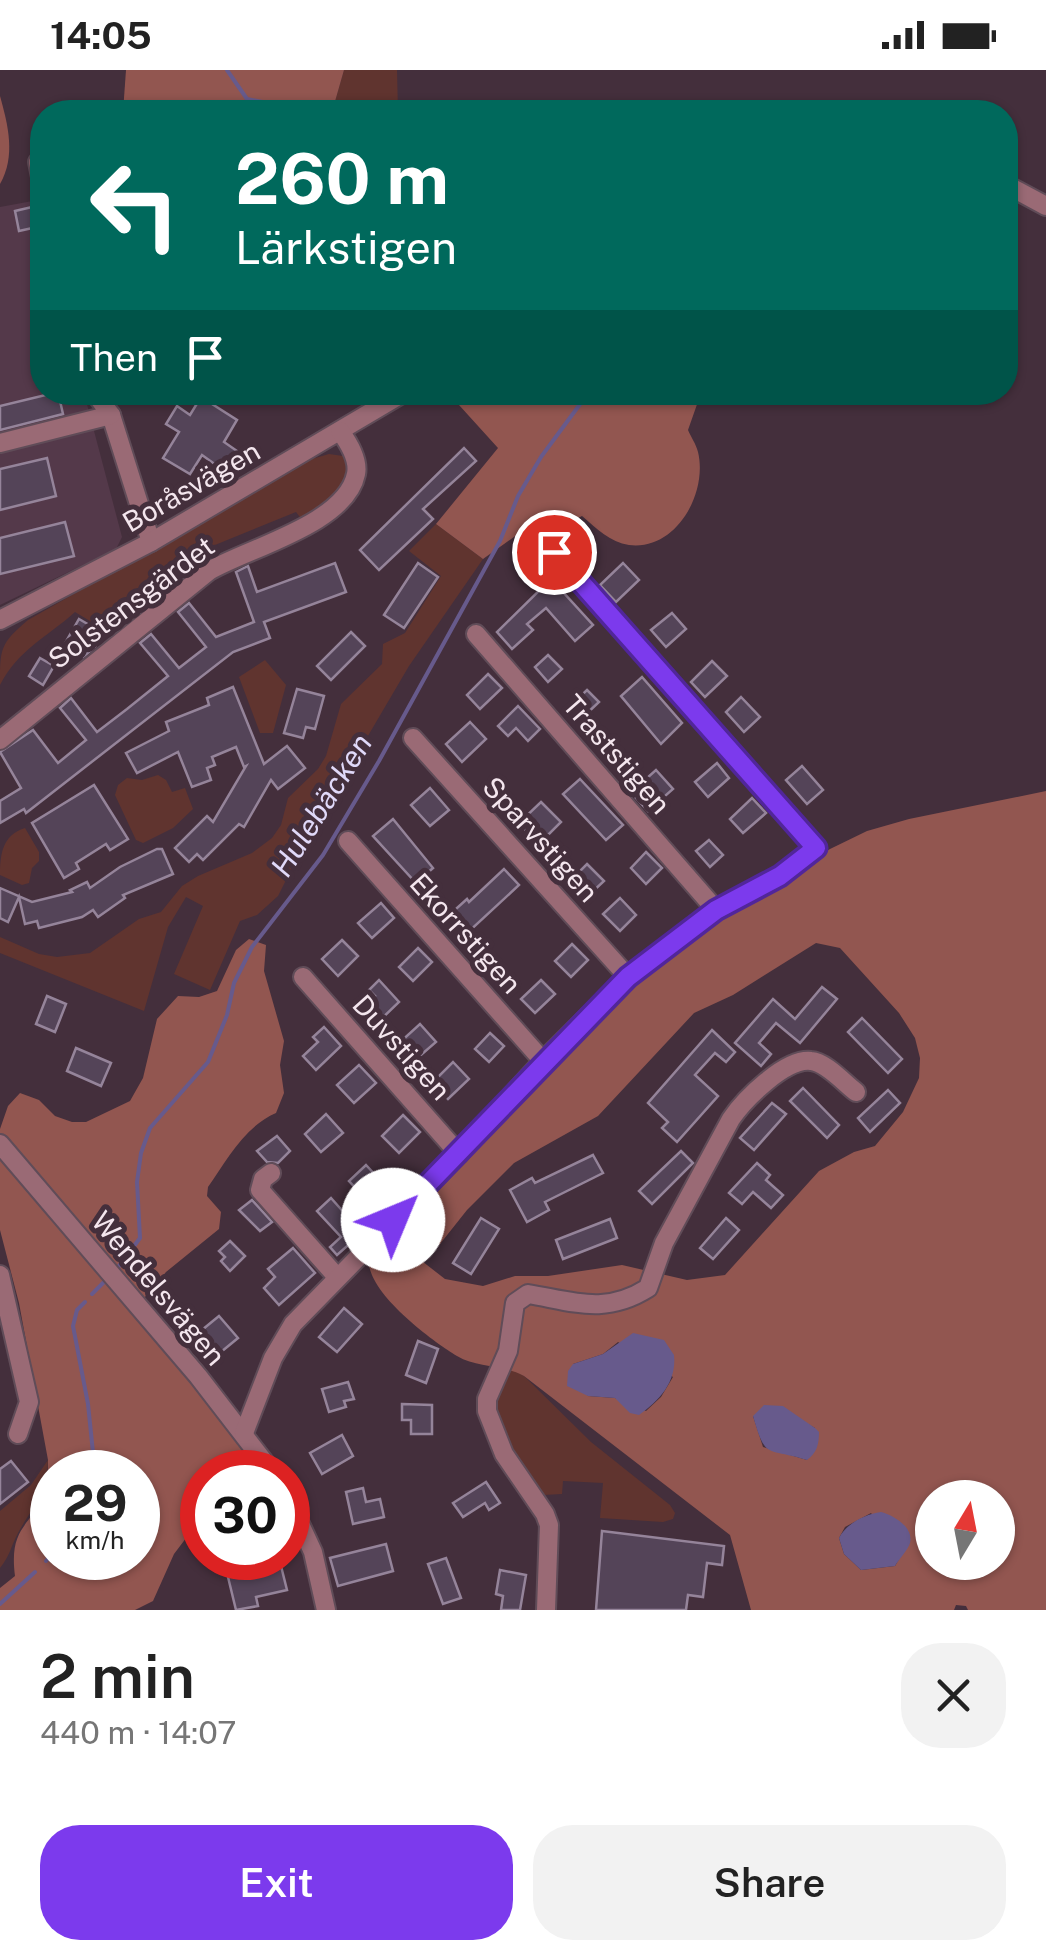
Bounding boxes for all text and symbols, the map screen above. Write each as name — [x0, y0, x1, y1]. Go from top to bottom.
text: 14:05 — [50, 13, 152, 58]
text: 260 m — [235, 137, 449, 220]
icon: left — [70, 140, 200, 270]
text: Lärkstigen — [235, 221, 457, 274]
icon: arrive — [178, 330, 233, 385]
text: Then — [70, 335, 158, 380]
street label: Boråsvägen — [117, 433, 265, 539]
pin — [512, 510, 597, 595]
icon: arrive — [527, 525, 582, 580]
street label: Solstensgärdet — [42, 529, 220, 675]
street label: Traststigen — [556, 688, 678, 820]
water label: Hulebäcken — [263, 727, 379, 883]
street label: Sparvstigen — [476, 770, 606, 908]
street label: Ekorrstigen — [403, 866, 529, 1000]
street label: Duvstigen — [346, 988, 458, 1106]
position arrow — [341, 1168, 445, 1272]
street label: Wendelsvägen — [85, 1204, 233, 1372]
speed limit sign: 30 — [180, 1450, 310, 1580]
text: 29 — [63, 1473, 127, 1532]
north arrow — [915, 1480, 1015, 1580]
map controls — [915, 1480, 1015, 1580]
text: km/h — [66, 1525, 124, 1555]
text: 2 min — [40, 1641, 195, 1712]
button: close — [901, 1643, 1006, 1748]
text: 440 m · 14:07 — [40, 1714, 237, 1751]
button: Exit — [40, 1825, 513, 1940]
button: Share — [533, 1825, 1006, 1940]

